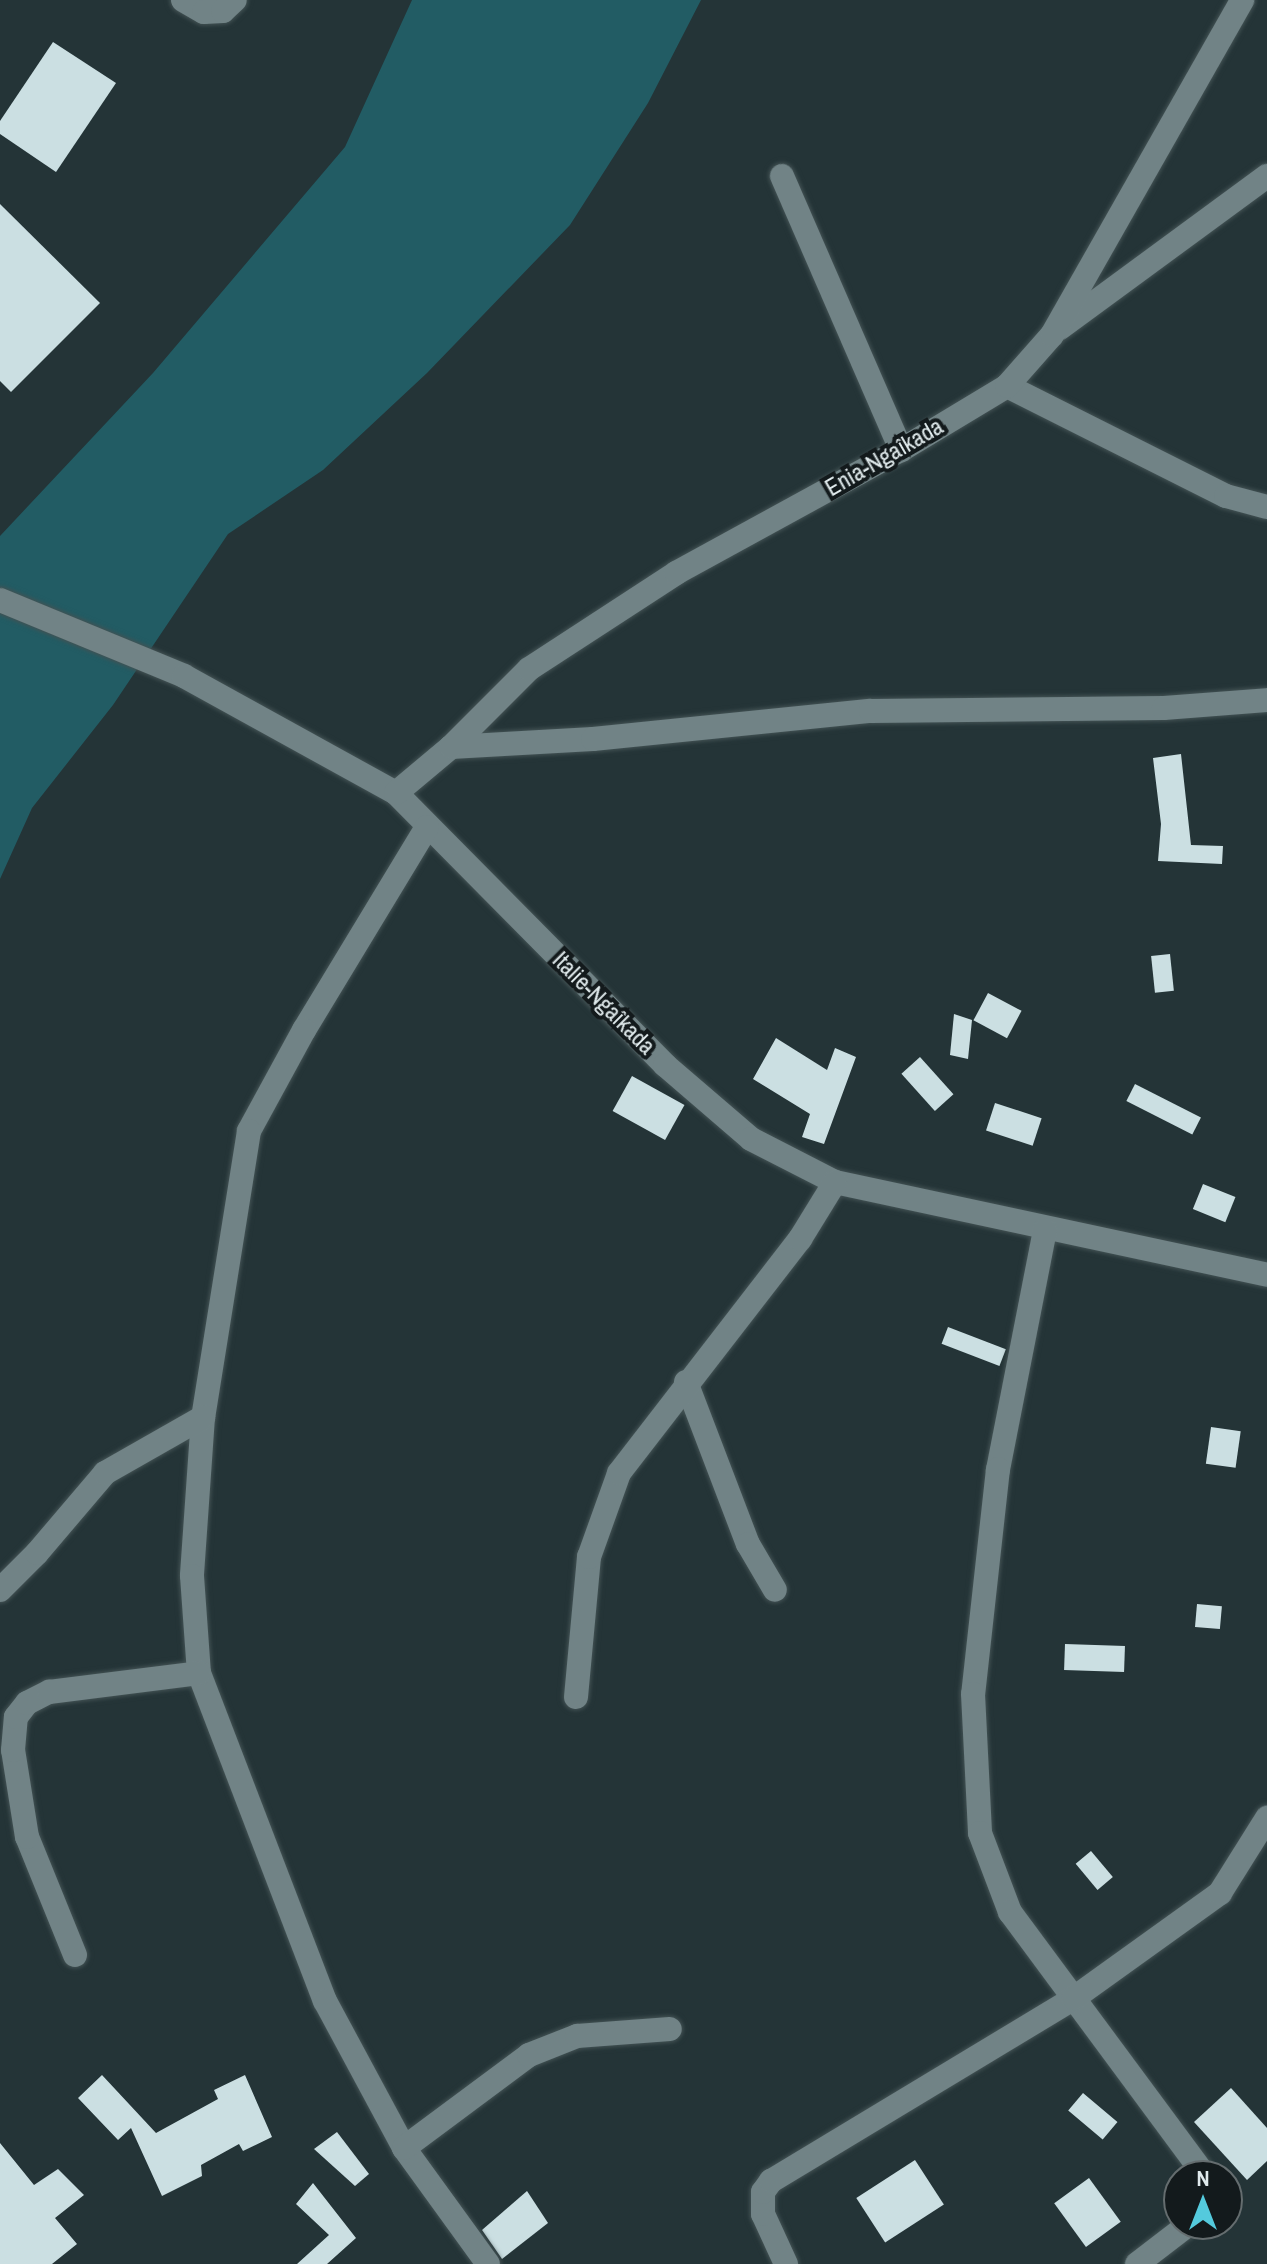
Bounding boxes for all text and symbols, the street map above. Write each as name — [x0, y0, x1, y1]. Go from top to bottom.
street label: Enia-Ngaîkada — [820, 412, 948, 502]
street label: Italie-Ngaîkada — [547, 946, 661, 1060]
north arrow — [1163, 2160, 1243, 2240]
text: N — [1196, 2163, 1210, 2193]

